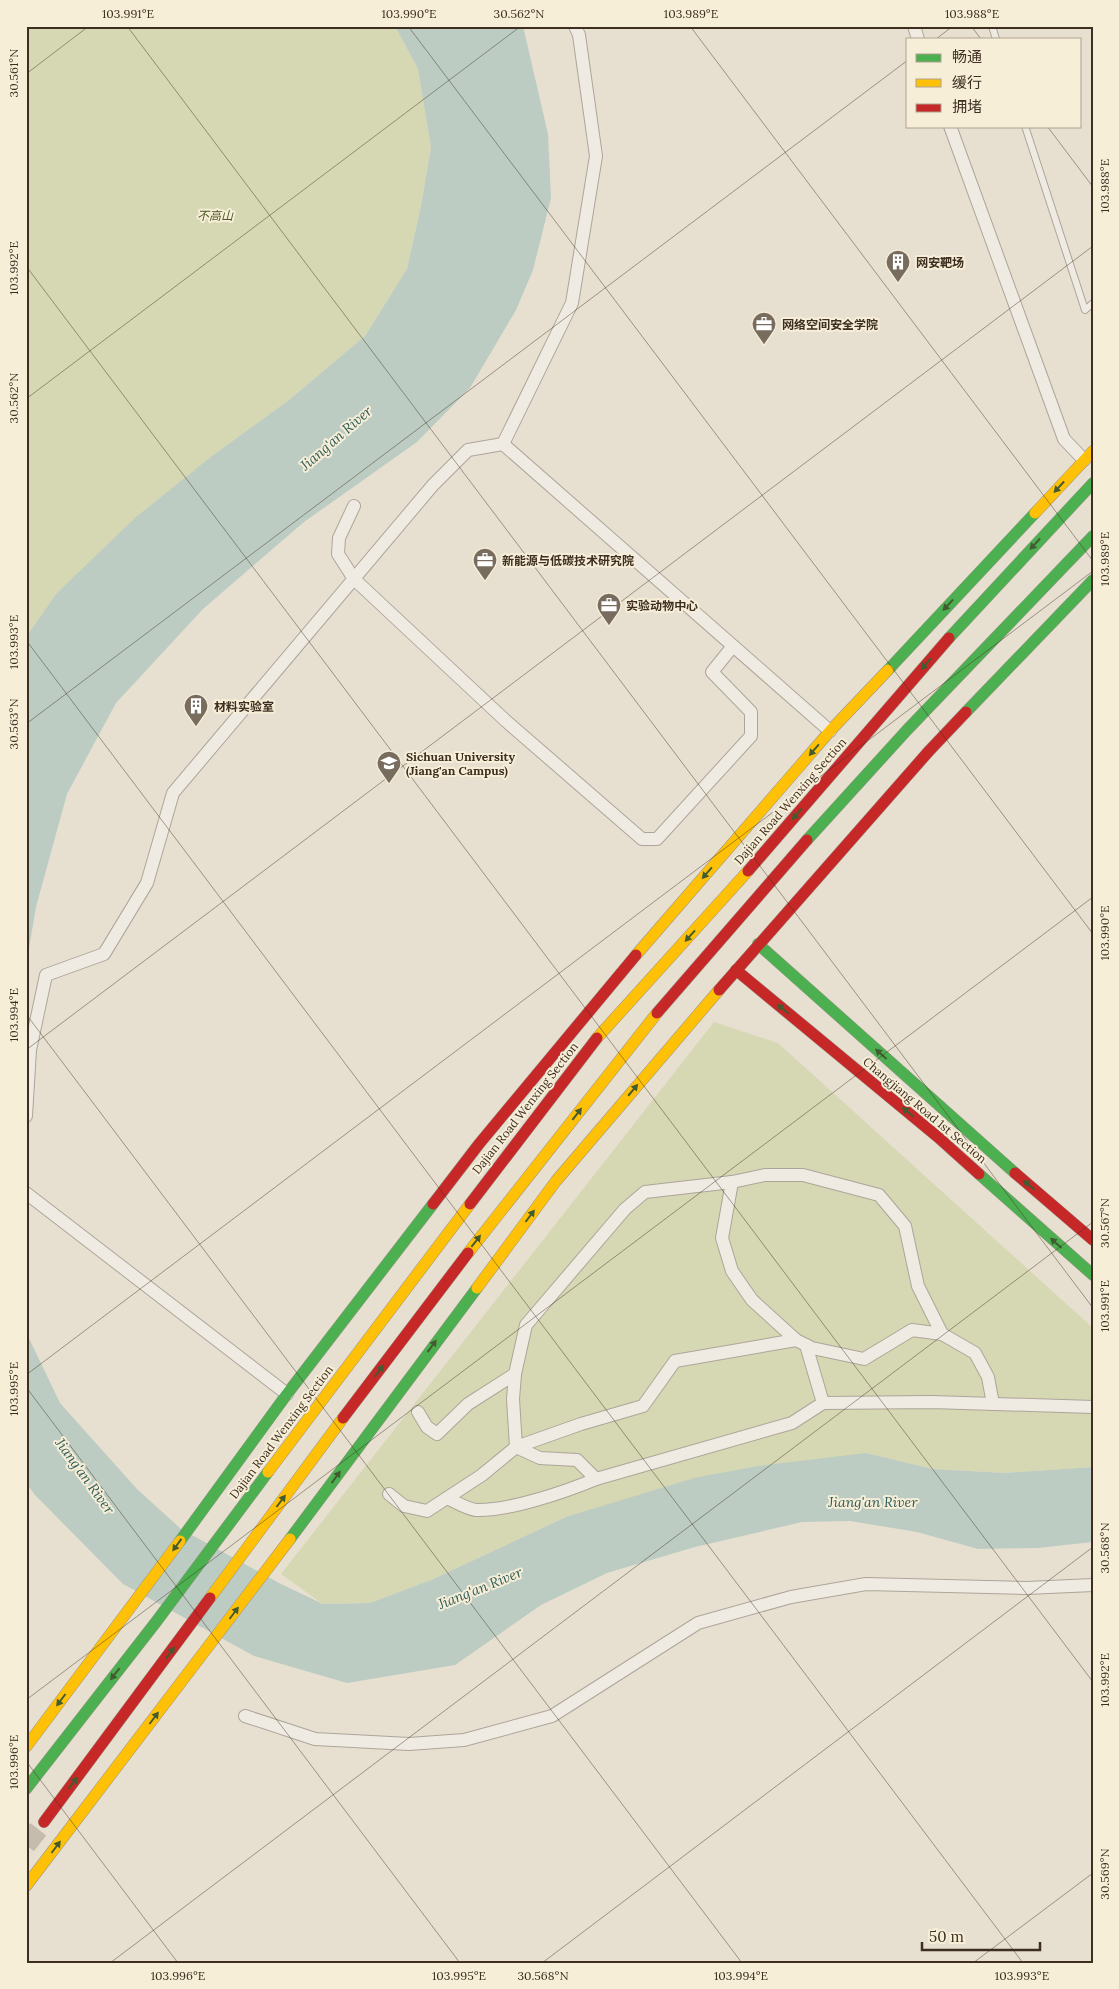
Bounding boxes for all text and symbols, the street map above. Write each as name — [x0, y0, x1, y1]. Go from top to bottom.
text: 103.991°E — [102, 6, 154, 21]
text: 103.990°E — [381, 6, 437, 21]
text: 30.562°N — [494, 6, 544, 21]
text: 103.989°E — [664, 6, 718, 21]
text: 103.988°E — [945, 6, 999, 21]
legend — [906, 38, 1082, 128]
text: 畅通 — [952, 47, 982, 66]
text: 30.561°N — [6, 49, 21, 97]
text: 缓行 — [952, 73, 982, 92]
text: 拥堵 — [952, 97, 982, 116]
text: 103.988°E — [1097, 159, 1112, 213]
park label: 不高山 — [197, 208, 234, 223]
text: 103.992°E — [6, 241, 21, 295]
building icon: 网安靶场 — [885, 249, 911, 283]
place label: 网安靶场 — [916, 255, 964, 270]
office icon: 网络空间安全学院 — [751, 311, 777, 345]
place label: 网络空间安全学院 — [782, 317, 878, 332]
text: 30.562°N — [6, 373, 21, 423]
water label: Jiang'an River — [296, 401, 376, 475]
one-way arrow — [1053, 480, 1065, 492]
text: 103.989°E — [1097, 532, 1112, 586]
one-way arrow — [1029, 537, 1041, 549]
office icon: 新能源与低碳技术研究院 — [472, 547, 498, 581]
place label: 新能源与低碳技术研究院 — [502, 553, 634, 568]
office icon: 实验动物中心 — [596, 592, 622, 626]
place label: 实验动物中心 — [626, 598, 698, 613]
one-way arrow — [942, 599, 954, 611]
text: 103.993°E — [6, 615, 21, 669]
one-way arrow — [921, 658, 932, 670]
building icon: 材料实验室 — [183, 693, 209, 727]
text: 30.563°N — [6, 698, 21, 750]
place label: 材料实验室 — [214, 699, 274, 714]
street label: Dajian Road Wenxing Section — [731, 735, 849, 867]
one-way arrow — [808, 743, 819, 756]
place label: Sichuan University (Jiang'an Campus) — [406, 749, 516, 779]
school or university icon: Sichuan University (Jiang'an Campus) — [376, 750, 402, 784]
one-way arrow — [792, 807, 803, 820]
one-way arrow — [701, 866, 713, 878]
text: 103.990°E — [1097, 905, 1112, 961]
one-way arrow — [684, 930, 696, 942]
text: 103.994°E — [6, 988, 21, 1042]
one-way arrow — [777, 1004, 789, 1015]
street label: Dajian Road Wenxing Section — [469, 1039, 581, 1177]
one-way arrow — [876, 1048, 888, 1060]
street label: Changjiang Road 1st Section — [860, 1054, 990, 1166]
one-way arrow — [628, 1084, 639, 1097]
one-way arrow — [902, 1107, 915, 1118]
one-way arrow — [571, 1108, 582, 1121]
one-way arrow — [1024, 1179, 1036, 1191]
text: 30.567°N — [1097, 1198, 1112, 1248]
one-way arrow — [525, 1209, 535, 1223]
one-way arrow — [471, 1235, 482, 1248]
one-way arrow — [1051, 1237, 1063, 1249]
text: 103.991°E — [1097, 1280, 1112, 1332]
one-way arrow — [427, 1340, 438, 1353]
text: 103.995°E — [6, 1362, 21, 1416]
street label: Dajian Road Wenxing Section — [226, 1362, 336, 1502]
one-way arrow — [373, 1365, 384, 1378]
water label: Jiang'an River — [51, 1434, 119, 1518]
one-way arrow — [331, 1470, 341, 1483]
water label: Jiang'an River — [827, 1493, 918, 1511]
one-way arrow — [276, 1494, 286, 1508]
text: 30.568°N — [1097, 1522, 1112, 1574]
one-way arrow — [172, 1539, 182, 1552]
water label: Jiang'an River — [434, 1563, 525, 1613]
one-way arrow — [229, 1606, 239, 1620]
one-way arrow — [165, 1646, 175, 1660]
text: 103.992°E — [1097, 1653, 1112, 1707]
one-way arrow — [110, 1667, 121, 1680]
one-way arrow — [56, 1693, 67, 1706]
one-way arrow — [149, 1711, 159, 1725]
text: 103.996°E — [6, 1735, 21, 1789]
one-way arrow — [68, 1776, 78, 1790]
one-way arrow — [50, 1841, 61, 1854]
text: 30.569°N — [1097, 1848, 1112, 1900]
scale bar — [922, 1919, 1039, 1951]
text: 50 m — [929, 1927, 964, 1946]
text: 103.996°E — [151, 1968, 205, 1983]
text: 103.995°E — [432, 1968, 486, 1983]
text: 30.568°N — [517, 1968, 569, 1983]
text: 103.994°E — [714, 1968, 768, 1983]
text: 103.993°E — [995, 1968, 1049, 1983]

